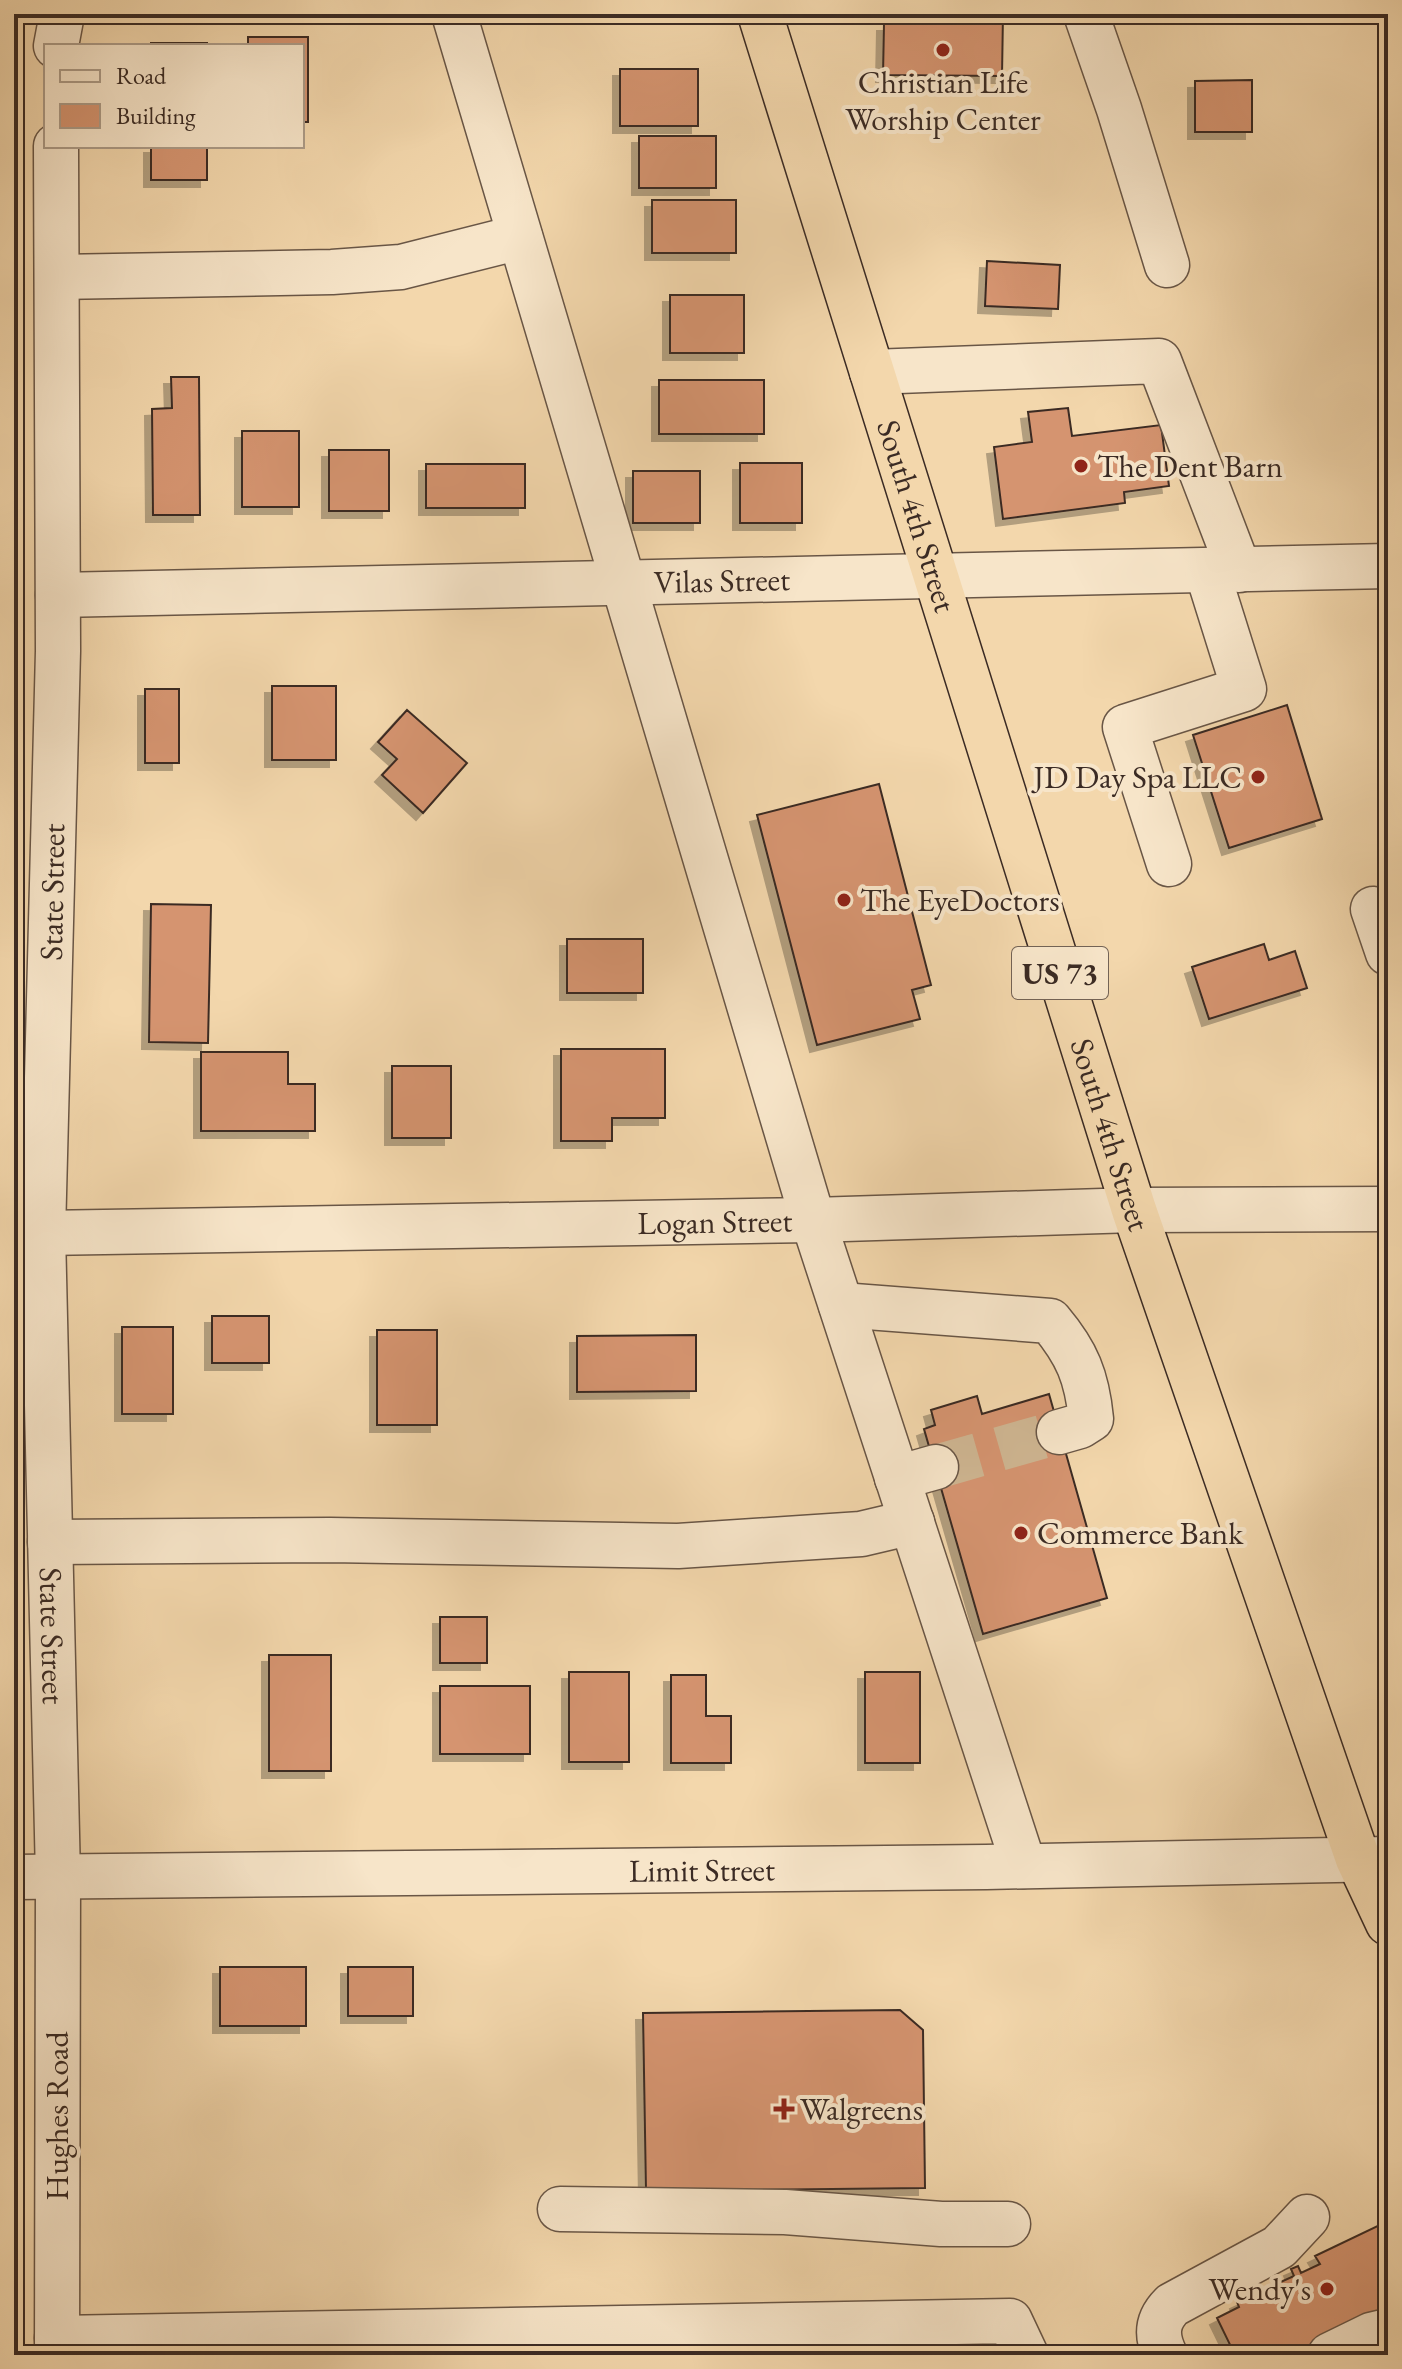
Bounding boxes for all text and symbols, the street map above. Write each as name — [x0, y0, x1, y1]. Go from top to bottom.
marker: Christian Life Worship Center — [934, 41, 952, 59]
legend — [44, 44, 304, 148]
text: Road — [116, 60, 167, 91]
place label: Christian Life Worship Center — [845, 61, 1041, 140]
text: Building — [116, 100, 196, 131]
street label: South 4th Street — [867, 415, 967, 617]
place label: The Dent Barn — [1097, 445, 1283, 487]
marker: The Dent Barn — [1072, 457, 1090, 475]
street label: Vilas Street — [653, 558, 790, 603]
place label: JD Day Spa LLC — [1030, 756, 1242, 798]
marker: JD Day Spa LLC — [1249, 768, 1267, 786]
street label: State Street — [30, 823, 74, 961]
place label: The EyeDoctors — [860, 879, 1060, 921]
marker: The EyeDoctors — [835, 891, 853, 909]
road number: US 73 — [1012, 947, 1108, 999]
street label: South 4th Street — [1061, 1033, 1161, 1236]
street label: Logan Street — [637, 1199, 793, 1244]
place label: Commerce Bank — [1037, 1512, 1244, 1554]
marker: Commerce Bank — [1012, 1524, 1030, 1542]
street label: State Street — [30, 1567, 75, 1705]
street label: Limit Street — [629, 1848, 775, 1892]
street label: Hughes Road — [36, 2031, 78, 2201]
place label: Walgreens — [800, 2088, 923, 2130]
marker: Walgreens — [775, 2100, 793, 2118]
place label: Wendy's — [1209, 2268, 1311, 2310]
marker: Wendy's — [1318, 2280, 1336, 2298]

